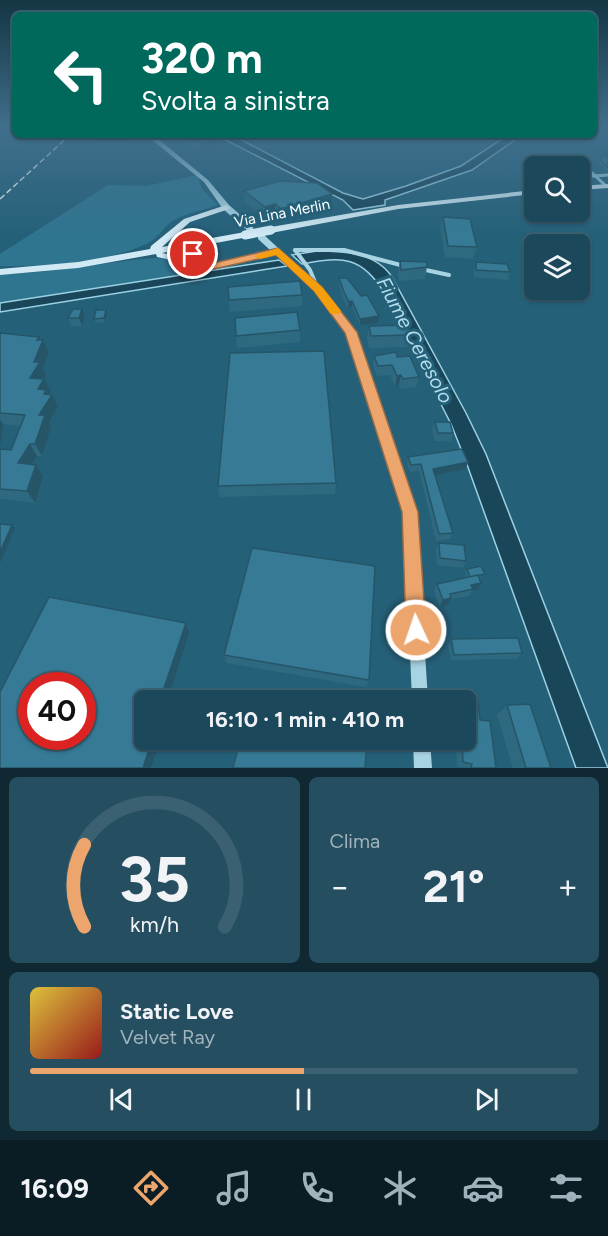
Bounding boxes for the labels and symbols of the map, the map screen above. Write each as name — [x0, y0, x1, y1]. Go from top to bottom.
street label: Via Lina Merlin — [233, 195, 331, 231]
pin — [167, 228, 218, 279]
water label: Fiume Ceresolo — [372, 273, 459, 408]
position arrow — [384, 598, 448, 662]
speed limit sign: 40 — [18, 672, 96, 750]

